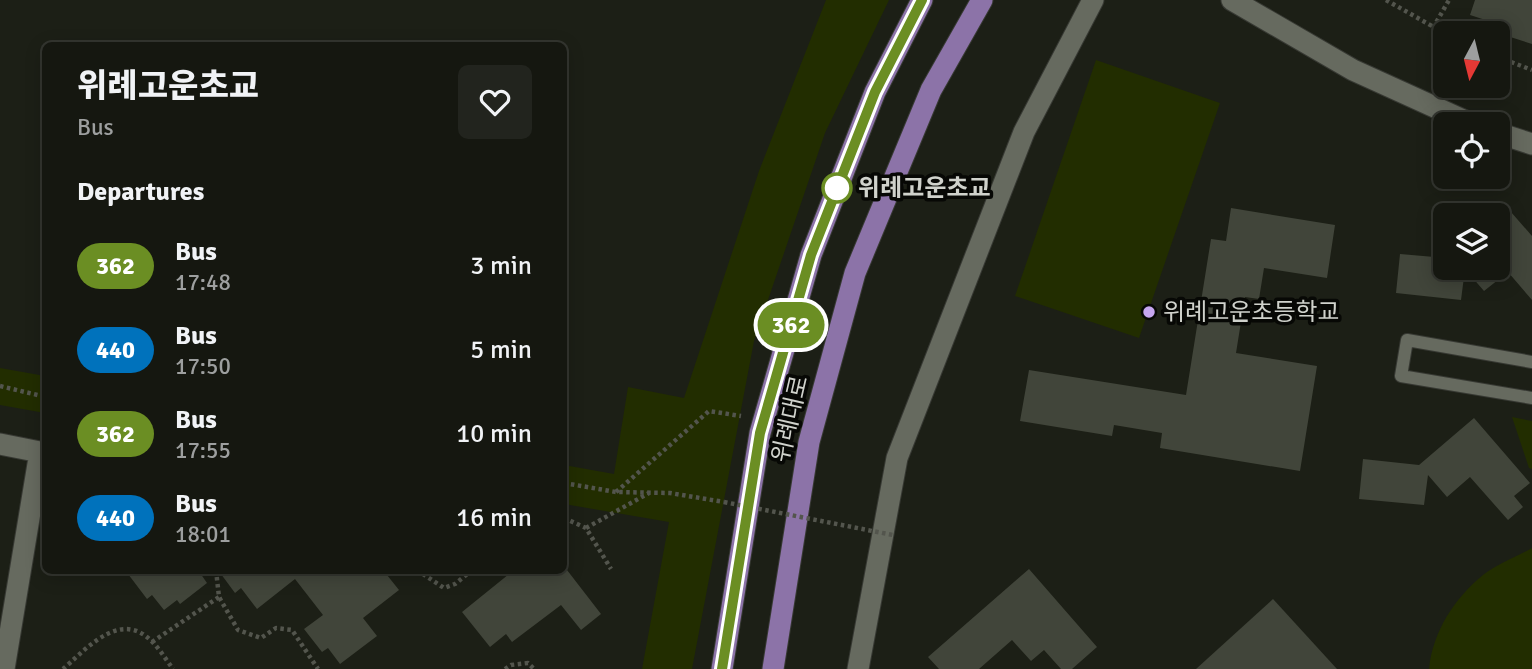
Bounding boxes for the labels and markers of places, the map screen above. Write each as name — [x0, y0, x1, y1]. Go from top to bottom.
marker: 위례고운초교 — [822, 173, 852, 203]
place label: 위례고운초교 — [858, 173, 990, 203]
place label: 위례고운초등학교 — [1163, 297, 1340, 327]
marker: 위례고운초등학교 — [1141, 304, 1157, 320]

